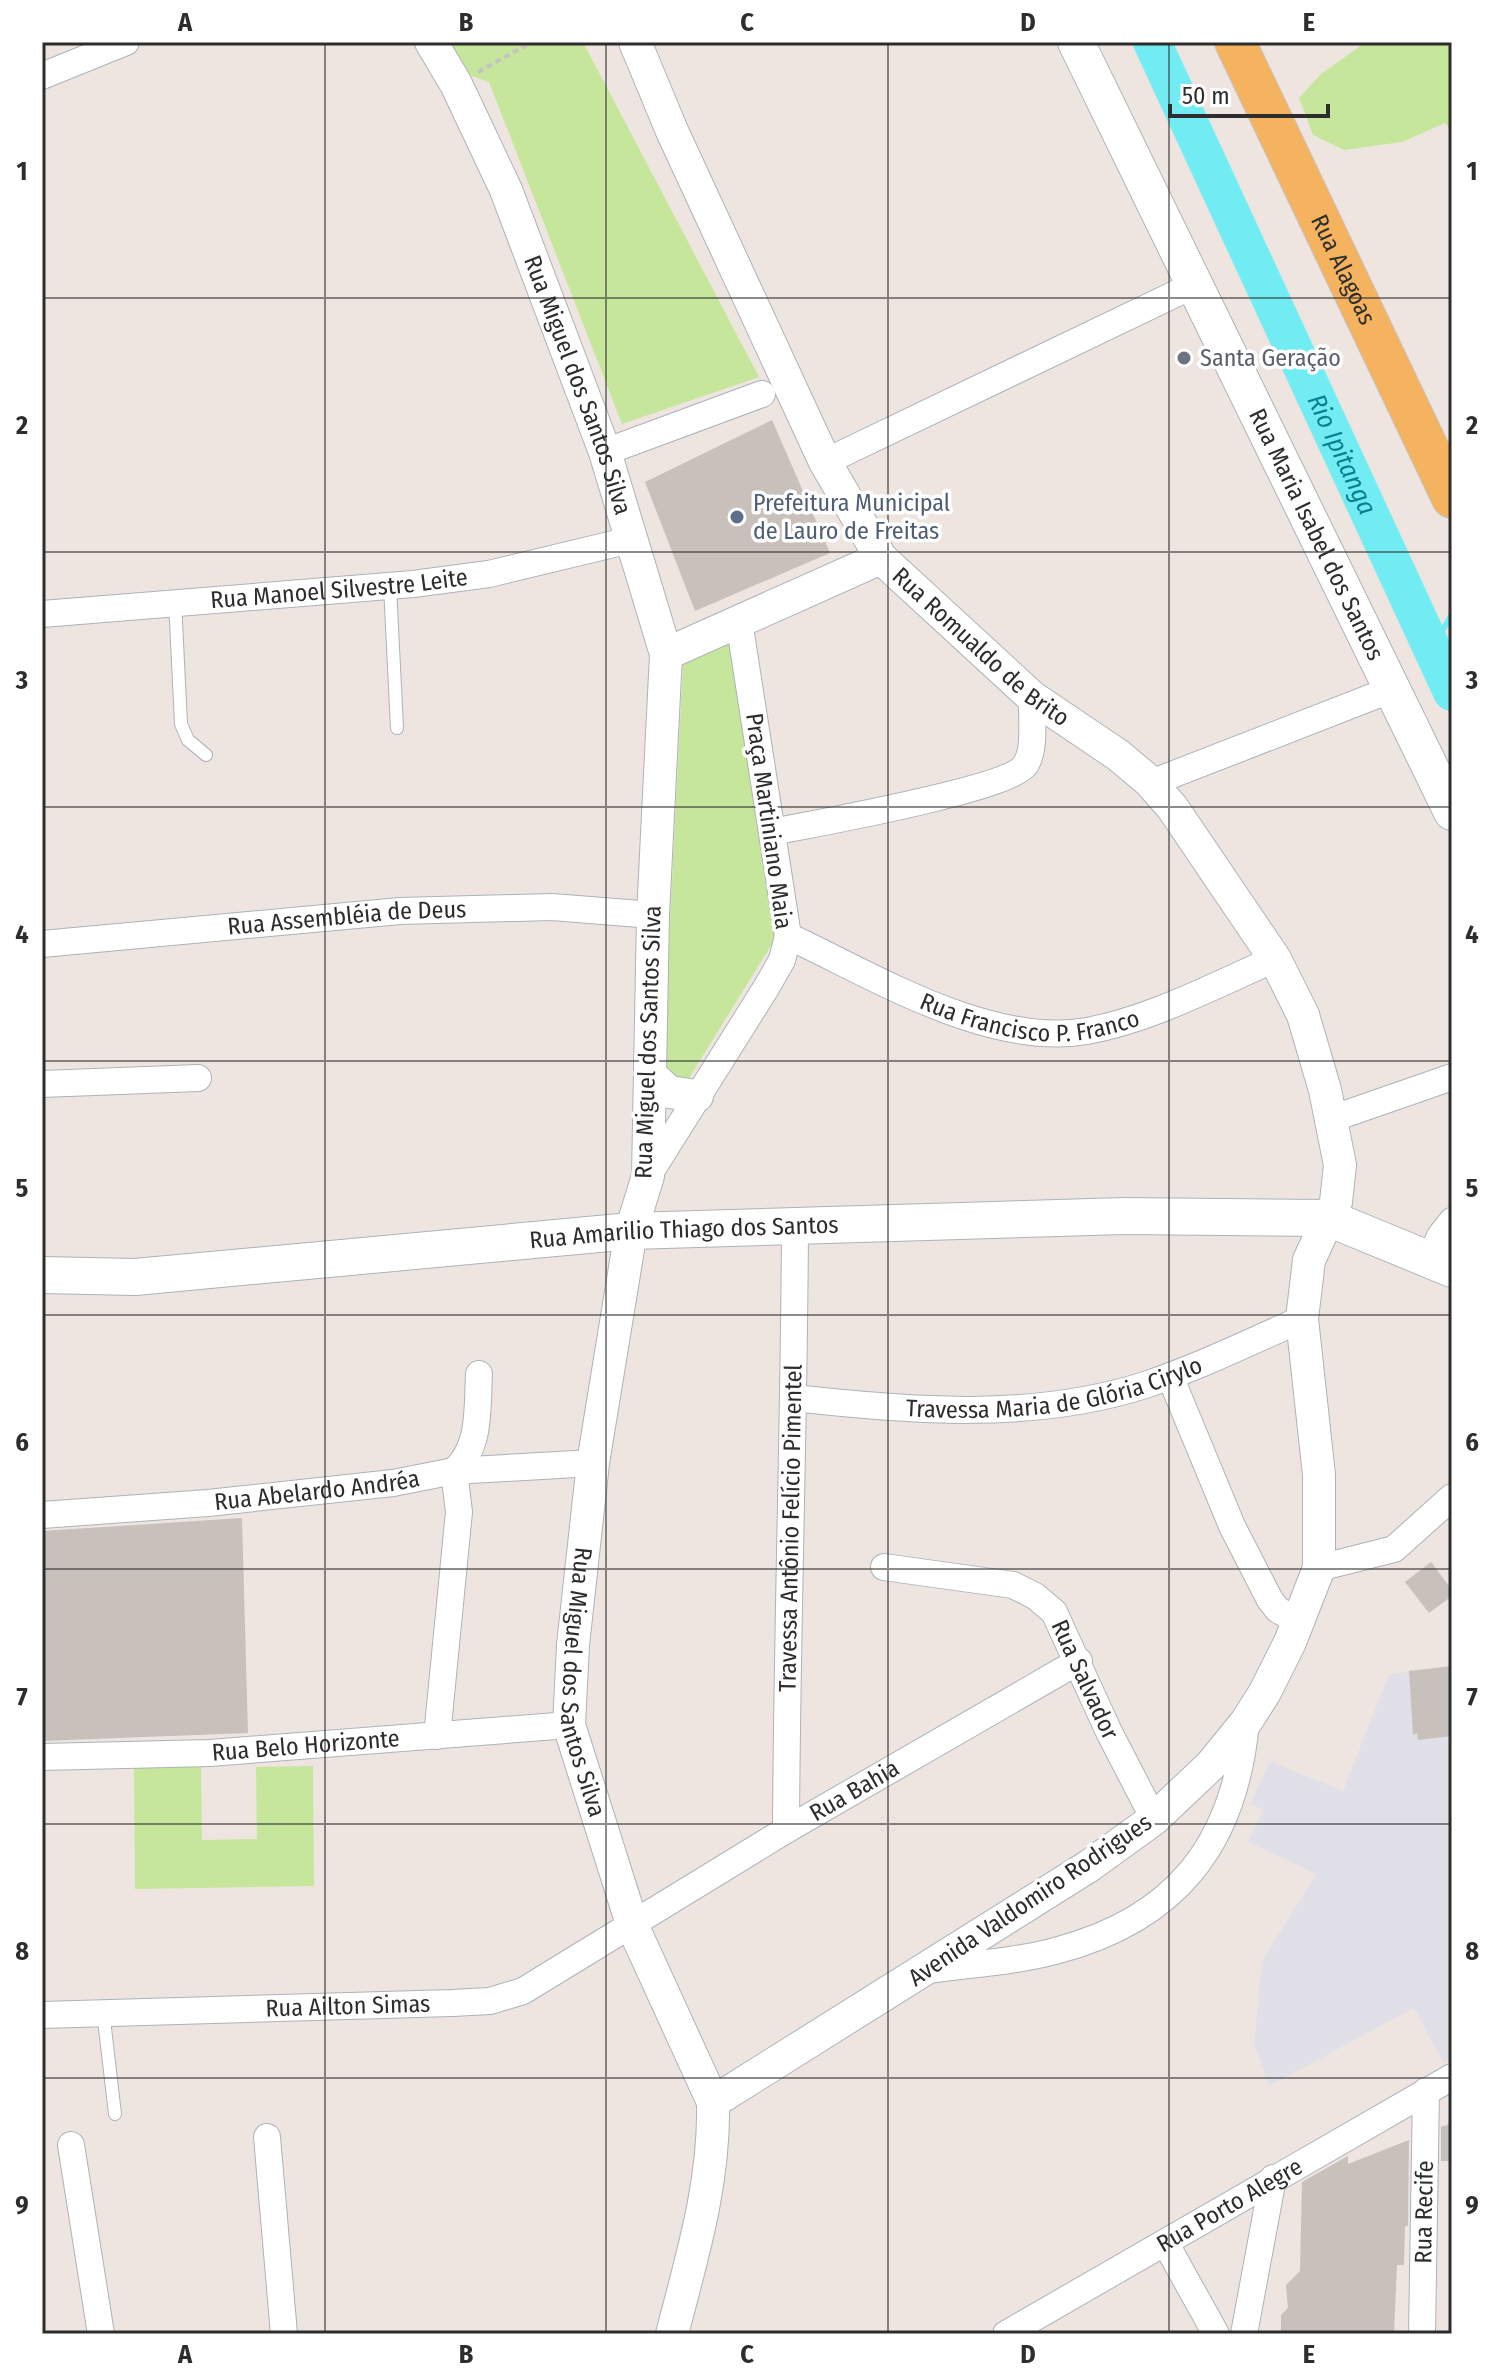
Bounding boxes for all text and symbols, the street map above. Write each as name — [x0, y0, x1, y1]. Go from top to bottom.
text: A — [177, 7, 193, 38]
text: B — [459, 7, 474, 38]
text: C — [740, 7, 754, 38]
text: D — [1020, 7, 1036, 38]
text: E — [1303, 7, 1315, 38]
scale bar — [1170, 68, 1328, 118]
text: 50 m — [1182, 82, 1230, 110]
text: 1 — [17, 156, 28, 187]
text: 1 — [1467, 156, 1478, 187]
street label: Rua Alagoas — [1305, 210, 1381, 329]
street label: Rua Miguel dos Santos Silva — [518, 252, 637, 518]
place label: Santa Geração — [1200, 344, 1341, 372]
marker: Santa Geração — [1175, 349, 1193, 367]
water label: Rio Ipitanga — [1301, 389, 1383, 520]
street label: Rua Maria Isabel dos Santos — [1243, 404, 1390, 665]
text: 2 — [15, 410, 28, 441]
text: 2 — [1465, 410, 1478, 441]
place label: Prefeitura Municipal de Lauro de Freitas — [753, 489, 950, 545]
marker: Prefeitura Municipal de Lauro de Freitas — [728, 508, 746, 526]
street label: Rua Romualdo de Brito — [887, 562, 1074, 732]
street label: Rua Manoel Silvestre Leite — [209, 563, 469, 614]
text: 3 — [15, 665, 28, 696]
text: 3 — [1465, 665, 1478, 696]
street label: Praça Martiniano Maia — [740, 711, 798, 931]
street label: Rua Assembléia de Deus — [226, 895, 467, 941]
street label: Rua Miguel dos Santos Silva — [629, 905, 667, 1179]
text: 4 — [15, 919, 29, 950]
text: 4 — [1465, 919, 1479, 950]
street label: Rua Francisco P. Franco — [916, 987, 1143, 1048]
text: 5 — [16, 1173, 29, 1204]
text: 5 — [1466, 1173, 1479, 1204]
street label: Rua Amarilio Thiago dos Santos — [528, 1211, 839, 1254]
street label: Travessa Maria de Glória Cirylo — [905, 1351, 1206, 1424]
street label: Travessa Antônio Felício Pimentel — [773, 1364, 808, 1692]
text: 6 — [15, 1427, 29, 1458]
text: 6 — [1465, 1427, 1479, 1458]
street label: Rua Abelardo Andréa — [213, 1464, 422, 1516]
street label: Rua Miguel dos Santos Silva — [555, 1546, 611, 1820]
street label: Rua Salvador — [1045, 1615, 1125, 1745]
text: 7 — [16, 1682, 28, 1713]
text: 7 — [1466, 1682, 1478, 1713]
street label: Rua Belo Horizonte — [211, 1724, 401, 1767]
street label: Rua Bahia — [805, 1754, 904, 1827]
street label: Avenida Valdomiro Rodrigues — [903, 1808, 1157, 1992]
text: 8 — [15, 1936, 29, 1967]
text: 8 — [1465, 1936, 1479, 1967]
street label: Rua Ailton Simas — [265, 1990, 431, 2022]
street label: Rua Porto Alegre — [1152, 2152, 1307, 2258]
street label: Rua Recife — [1409, 2160, 1439, 2264]
text: 9 — [15, 2190, 29, 2221]
text: 9 — [1465, 2190, 1479, 2221]
text: A — [177, 2339, 193, 2370]
text: B — [459, 2339, 474, 2370]
text: C — [740, 2339, 754, 2370]
text: D — [1020, 2339, 1036, 2370]
text: E — [1303, 2339, 1315, 2370]

